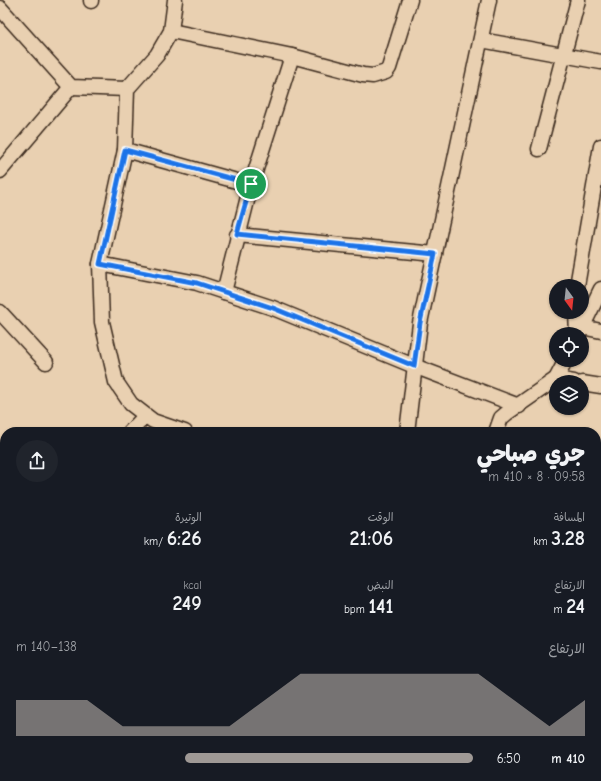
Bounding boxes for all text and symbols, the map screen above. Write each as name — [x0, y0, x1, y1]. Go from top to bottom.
pin — [234, 167, 268, 201]
icon: arrive — [240, 173, 262, 195]
north arrow — [549, 279, 589, 319]
map controls — [549, 279, 589, 415]
button: locate — [549, 327, 589, 367]
button: layers — [549, 375, 589, 415]
button: share — [16, 440, 58, 482]
text: جري صباحي — [477, 441, 585, 467]
text: 09:58 · 8 × 410 m — [488, 469, 585, 484]
text: الوتيرة — [175, 511, 202, 524]
text: الوقت — [368, 511, 393, 524]
text: المسافة — [554, 511, 585, 524]
text: 6:26 — [167, 527, 202, 550]
text: 21:06 — [349, 527, 393, 550]
text: 3.28 — [551, 527, 585, 550]
text: /km — [144, 535, 167, 548]
text: km — [533, 535, 551, 548]
text: kcal — [183, 579, 202, 592]
text: النبض — [367, 579, 393, 592]
text: الارتفاع — [554, 579, 585, 592]
text: 249 — [172, 592, 202, 615]
text: 141 — [368, 595, 393, 618]
text: 24 — [566, 595, 585, 618]
text: bpm — [344, 603, 368, 616]
text: m — [553, 603, 566, 616]
text: 138–140 m — [16, 639, 77, 654]
text: الارتفاع — [549, 641, 585, 656]
text: 6:50 — [497, 751, 521, 766]
text: 410 m — [551, 751, 585, 766]

